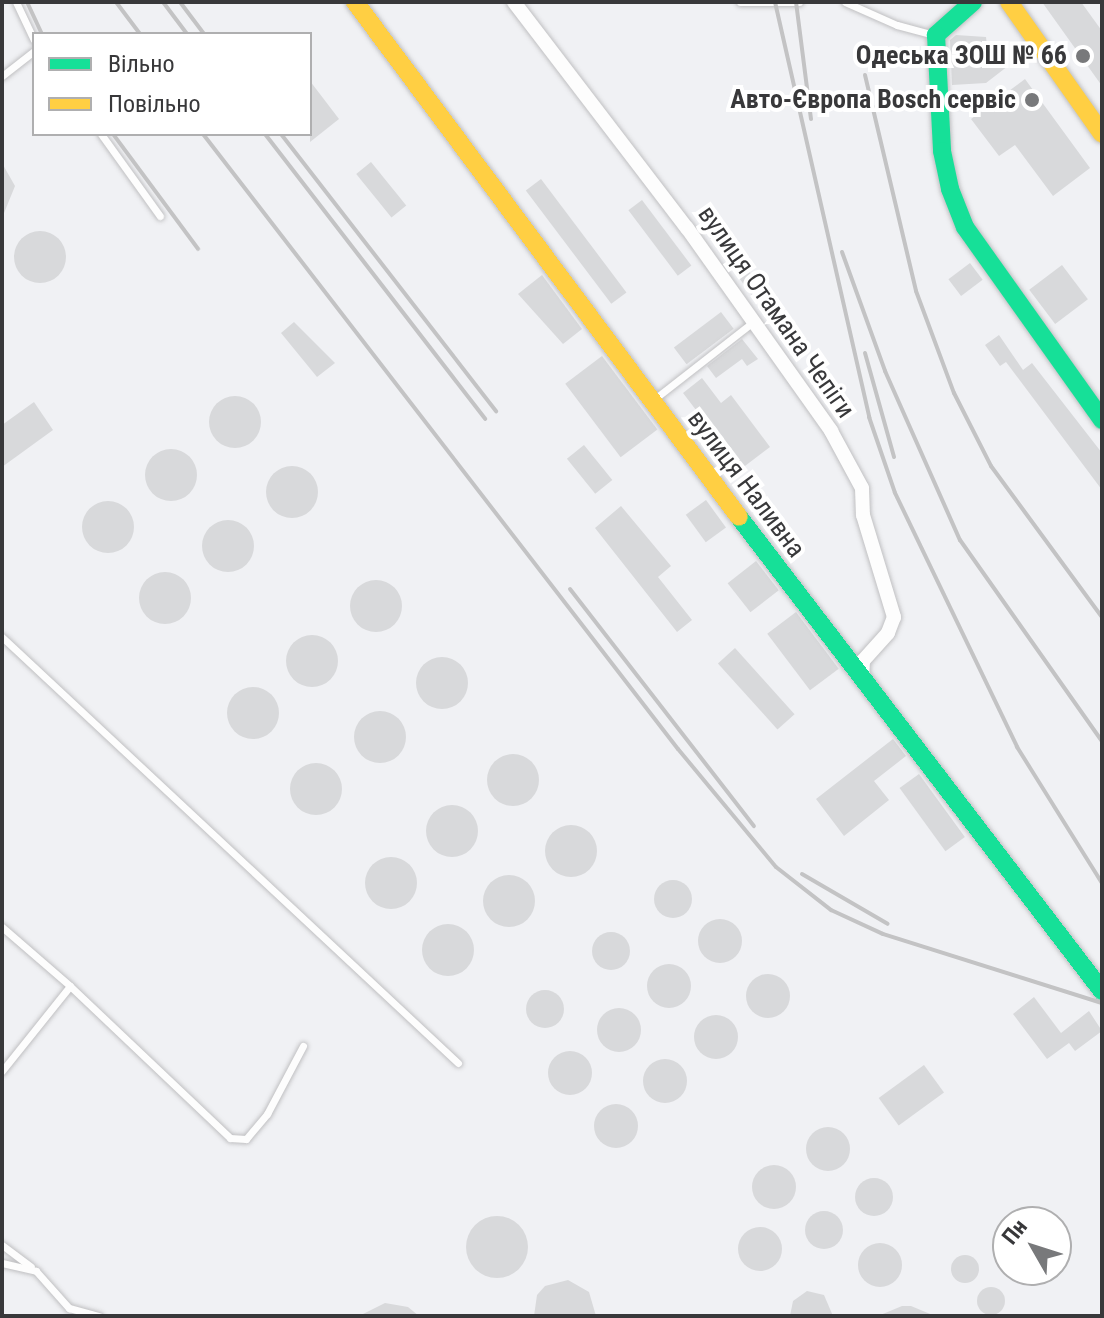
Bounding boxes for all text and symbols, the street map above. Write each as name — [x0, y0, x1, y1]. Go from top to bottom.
legend — [32, 32, 312, 136]
place label: Одеська ЗОШ № 66 — [856, 40, 1067, 72]
marker: Одеська ЗОШ № 66 — [1074, 47, 1092, 65]
text: Вільно — [108, 50, 175, 78]
place label: Авто-Європа Bosch сервіс — [730, 84, 1016, 116]
text: Повільно — [108, 90, 201, 118]
marker: Авто-Європа Bosch сервіс — [1023, 91, 1041, 109]
street label: вулиця Отамана Чепіги — [691, 200, 861, 424]
street label: вулиця Наливна — [681, 404, 811, 564]
north arrow — [992, 1206, 1072, 1286]
text: Пн — [997, 1214, 1032, 1249]

